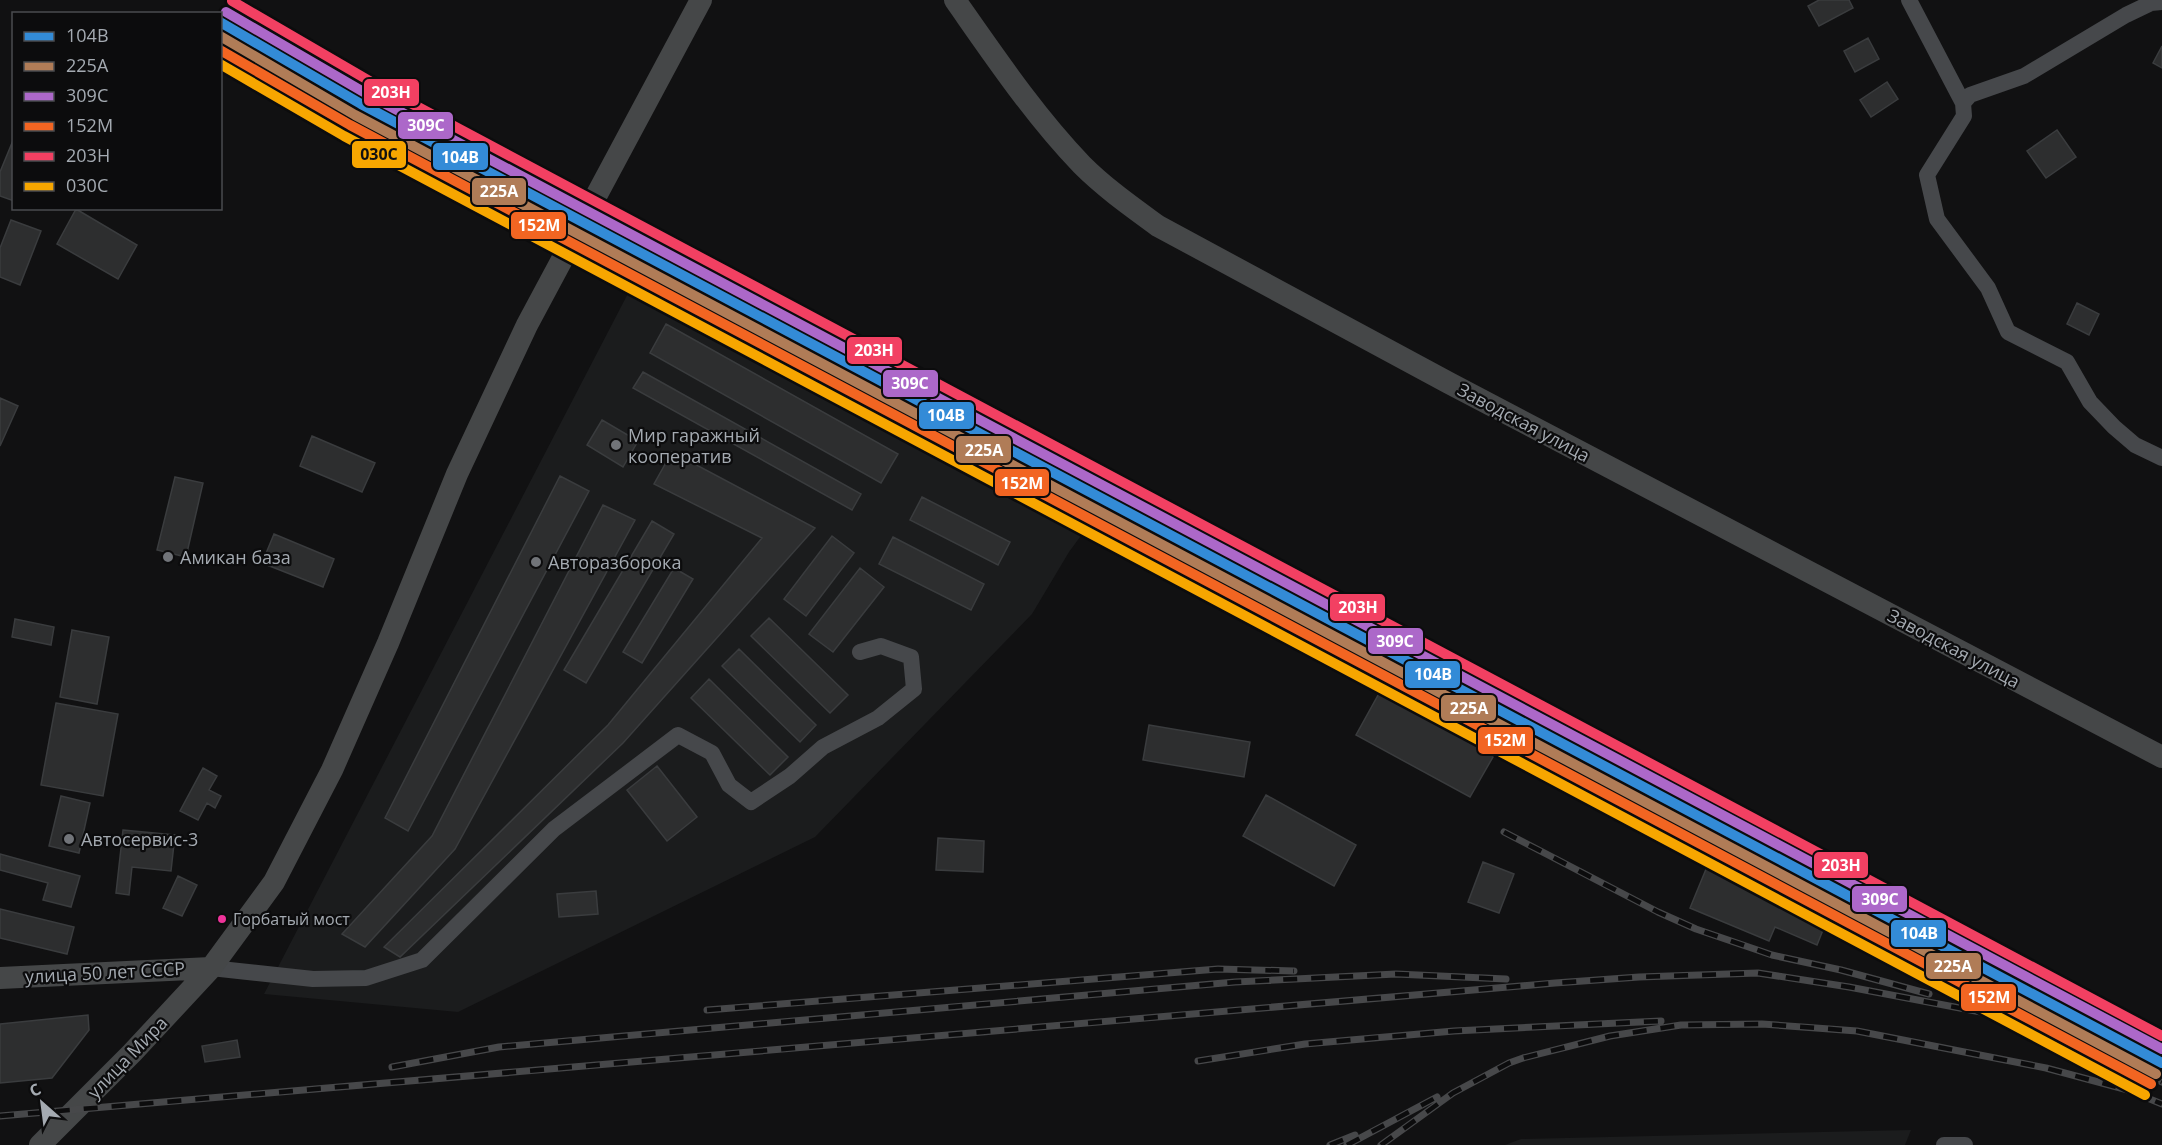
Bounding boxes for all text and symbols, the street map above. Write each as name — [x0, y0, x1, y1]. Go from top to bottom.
legend — [12, 12, 222, 210]
text: 104В — [66, 23, 109, 47]
text: 225А — [66, 53, 109, 77]
line badge: 203Н — [363, 78, 420, 107]
text: 203Н — [371, 81, 411, 103]
text: 309С — [66, 83, 108, 107]
line badge: 309С — [397, 111, 454, 140]
text: 152М — [66, 113, 113, 137]
text: 309С — [407, 114, 445, 136]
line badge: 030C — [351, 140, 407, 169]
line badge: 104В — [432, 142, 489, 171]
text: 203Н — [66, 143, 110, 167]
text: 030C — [360, 143, 398, 165]
text: 104В — [441, 146, 479, 168]
text: 030C — [66, 173, 108, 197]
line badge: 225А — [471, 177, 527, 206]
text: 225А — [480, 180, 519, 202]
line badge: 152М — [510, 211, 567, 240]
text: 152М — [518, 214, 560, 236]
line badge: 203Н — [846, 336, 903, 365]
text: 203Н — [854, 339, 894, 361]
line badge: 309С — [882, 369, 939, 398]
text: 309С — [891, 372, 929, 394]
street label: Заводская улица — [1454, 377, 1594, 467]
line badge: 104В — [918, 401, 975, 430]
text: 104В — [927, 404, 965, 426]
place label: Мир гаражный кооператив — [628, 423, 760, 468]
line badge: 225А — [955, 435, 1012, 464]
marker: Мир гаражный кооператив — [609, 438, 623, 452]
text: 225А — [965, 439, 1004, 461]
line badge: 152М — [994, 468, 1050, 497]
text: 152М — [1001, 472, 1043, 494]
place label: Амикан база — [180, 545, 291, 569]
marker: Амикан база — [161, 550, 175, 564]
place label: Авторазборока — [548, 550, 681, 574]
marker: Авторазборока — [529, 555, 543, 569]
line badge: 203Н — [1329, 593, 1386, 622]
text: 203Н — [1338, 596, 1378, 618]
street label: Заводская улица — [1884, 603, 2024, 693]
line badge: 309С — [1367, 627, 1424, 655]
text: 309С — [1376, 630, 1414, 652]
line badge: 104В — [1404, 660, 1461, 689]
text: 104В — [1414, 663, 1452, 685]
line badge: 225А — [1440, 694, 1497, 722]
text: 225А — [1450, 697, 1489, 719]
line badge: 152М — [1477, 726, 1534, 755]
text: 152М — [1484, 729, 1526, 751]
place label: Автосервис-3 — [81, 827, 198, 851]
marker: Автосервис-3 — [62, 832, 76, 846]
line badge: 203Н — [1813, 851, 1869, 879]
text: 203Н — [1821, 854, 1861, 876]
line badge: 309С — [1851, 885, 1908, 913]
text: 309С — [1861, 888, 1899, 910]
place label: Горбатый мост — [233, 908, 350, 930]
marker: Горбатый мост — [216, 913, 228, 925]
line badge: 104В — [1890, 919, 1947, 948]
text: 104В — [1900, 922, 1938, 944]
line badge: 225А — [1925, 952, 1982, 980]
text: 225А — [1934, 955, 1973, 977]
street label: улица 50 лет СССР — [24, 956, 186, 988]
line badge: 152М — [1960, 983, 2017, 1012]
text: 152М — [1968, 986, 2010, 1008]
street label: улица Мира — [82, 1011, 172, 1103]
north arrow — [12, 1073, 72, 1133]
text: С — [25, 1078, 45, 1102]

